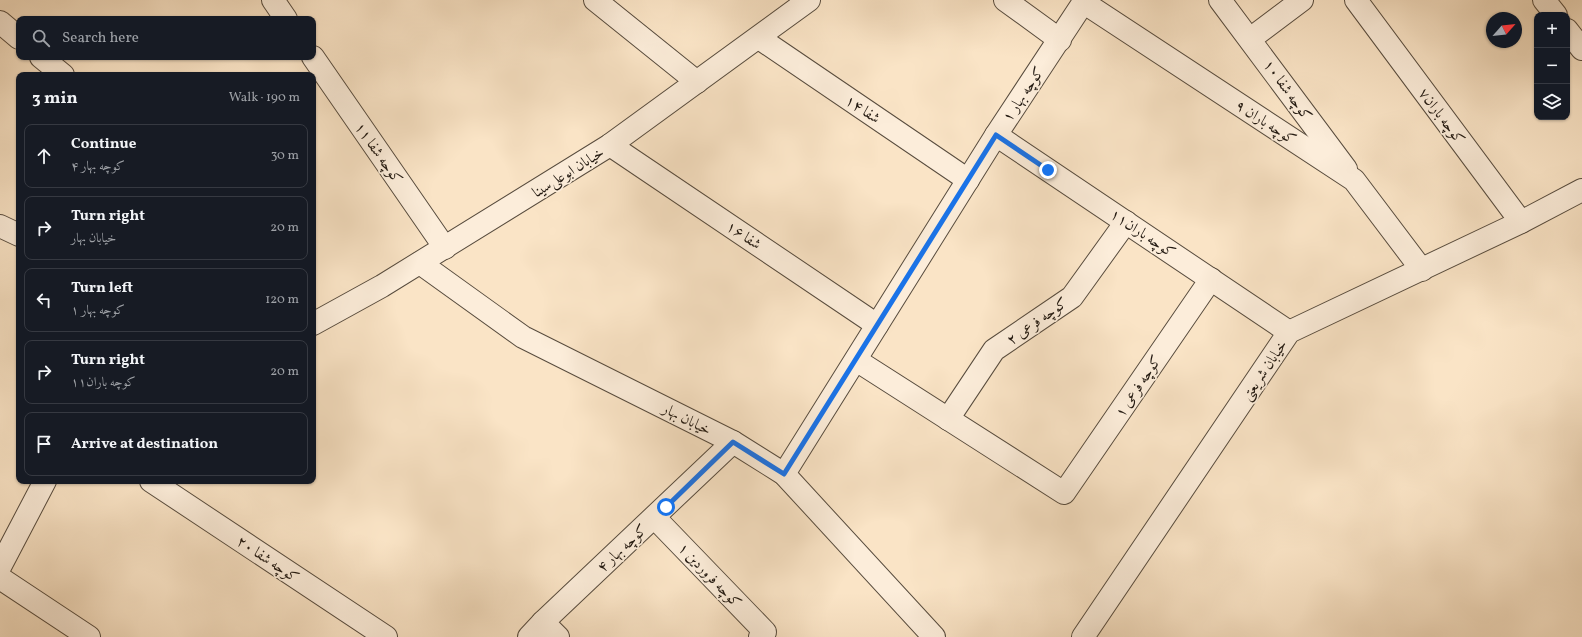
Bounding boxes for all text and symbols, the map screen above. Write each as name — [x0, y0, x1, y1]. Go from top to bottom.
north arrow — [1486, 12, 1522, 48]
map controls — [1534, 12, 1570, 120]
button: + — [1534, 12, 1570, 48]
search box — [16, 16, 316, 60]
icon: search — [30, 27, 52, 49]
text: Search here — [62, 28, 139, 49]
button: − — [1534, 48, 1570, 84]
street label: کوچه شفا ۱۰ — [1257, 56, 1316, 126]
street label: کوچه بهار ۱ — [998, 63, 1050, 126]
street label: کوچه باران۷ — [1413, 84, 1469, 149]
button: layers — [1534, 84, 1570, 120]
text: 3 min — [32, 87, 78, 110]
text: Walk · 190 m — [229, 89, 300, 107]
street label: شفا ۱۴ — [840, 91, 884, 130]
street label: کوچه باران ۹ — [1231, 96, 1300, 151]
street label: کوچه شفا ۱۱ — [349, 119, 407, 189]
text: Continue — [71, 134, 136, 155]
street label: خیابان ابوعلی‌سینا — [529, 143, 609, 204]
icon: ahead — [33, 145, 55, 167]
text: 30 m — [271, 147, 299, 165]
text: کوچه بهار ۴ — [71, 158, 125, 176]
route end — [1039, 161, 1057, 179]
street label: کوچه باران۱۱ — [1105, 205, 1179, 264]
text: Turn right — [71, 206, 145, 227]
icon: right — [33, 217, 55, 239]
street label: شفا ۱۶ — [721, 217, 765, 256]
text: 20 m — [270, 219, 299, 237]
text: خیابان بهار — [71, 230, 116, 248]
text: Turn left — [71, 278, 133, 299]
icon: left — [33, 289, 55, 311]
text: 120 m — [265, 291, 299, 309]
street label: کوچه فرعی ۲ — [1003, 293, 1073, 351]
text: کوچه بهار ۱ — [71, 302, 125, 320]
street label: خیابان شریعتی — [1237, 336, 1293, 405]
text: Turn right — [71, 350, 145, 371]
street label: کوچه فرعی ۱ — [1111, 352, 1168, 422]
icon: right — [33, 361, 55, 383]
text: 20 m — [270, 363, 299, 381]
text: کوچه باران۱۱ — [71, 374, 136, 392]
street label: خیابان بهار — [657, 398, 714, 442]
icon: arrive — [33, 433, 55, 455]
text: Arrive at destination — [71, 434, 218, 455]
route start — [657, 498, 675, 516]
street label: کوچه بهار ۴ — [593, 520, 653, 578]
street label: کوچه شفا ۲۰ — [232, 532, 302, 589]
street label: کوچه فروردین ۱ — [672, 539, 745, 613]

